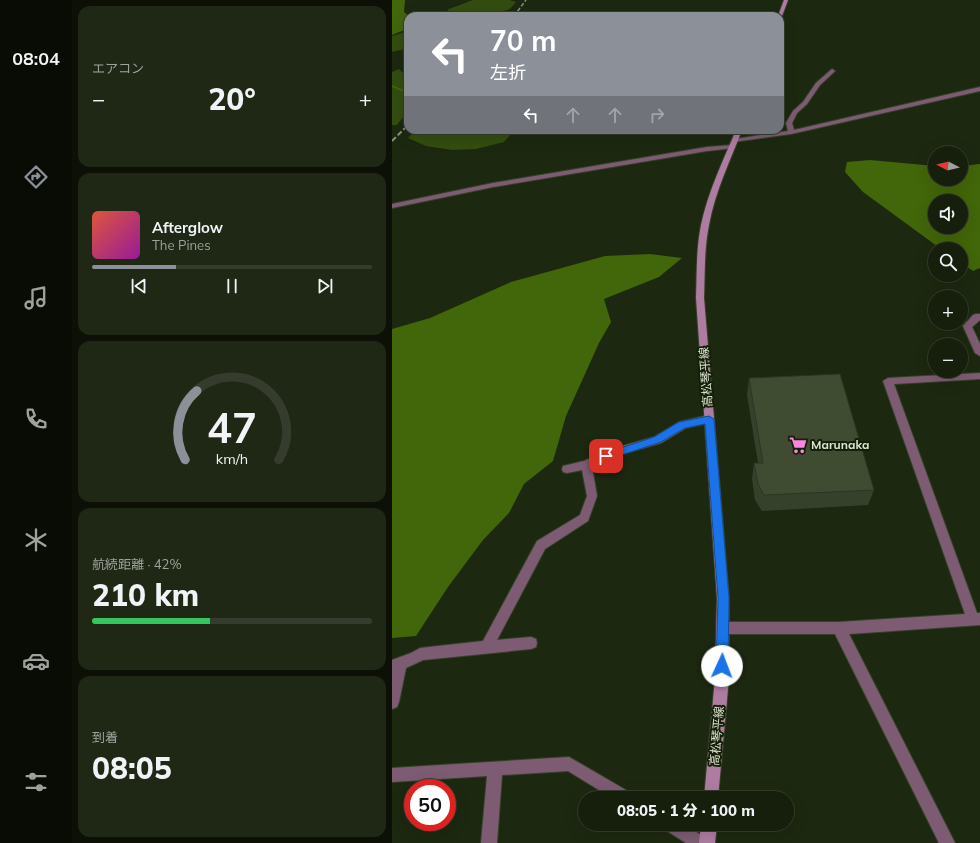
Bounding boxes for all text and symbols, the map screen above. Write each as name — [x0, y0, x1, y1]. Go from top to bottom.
text: 70 m — [490, 23, 556, 58]
icon: left — [424, 28, 476, 80]
text: 08:04 — [12, 47, 60, 70]
text: エアコン — [92, 60, 144, 76]
text: 左折 — [490, 61, 526, 84]
text: 20° — [208, 80, 256, 118]
text: − — [92, 85, 105, 113]
text: + — [359, 85, 372, 113]
icon: left — [520, 104, 542, 126]
icon: ahead — [562, 104, 584, 126]
icon: ahead — [604, 104, 626, 126]
icon: right — [646, 104, 668, 126]
north arrow — [928, 146, 968, 186]
map controls — [928, 146, 968, 378]
icon: directions — [22, 163, 50, 191]
button: sound — [928, 194, 968, 234]
text: Afterglow — [152, 218, 223, 237]
text: The Pines — [152, 237, 211, 253]
button: search — [928, 242, 968, 282]
icon: previous — [128, 275, 150, 297]
icon: pause — [221, 275, 243, 297]
icon: next — [314, 275, 336, 297]
icon: music — [22, 284, 50, 312]
button: + — [928, 290, 968, 330]
button: − — [928, 338, 968, 378]
street label: 高松琴平線 — [696, 347, 715, 407]
text: 47 — [207, 400, 257, 452]
icon: phone — [22, 405, 50, 433]
supermarket icon: Marunaka — [788, 435, 808, 455]
place label: Marunaka — [811, 437, 869, 452]
pin — [589, 439, 623, 473]
icon: arrive — [595, 445, 617, 467]
text: km/h — [216, 449, 248, 467]
icon: climate — [22, 526, 50, 554]
text: 航続距離 · 42% — [92, 556, 182, 572]
text: 210 km — [92, 576, 199, 614]
position arrow — [701, 645, 743, 687]
icon: car — [22, 647, 50, 675]
street label: 高松琴平線 — [706, 705, 727, 767]
text: 到着 — [92, 729, 118, 745]
text: 08:05 — [92, 749, 172, 787]
icon: filters — [22, 768, 50, 796]
speed limit sign: 50 — [404, 779, 456, 831]
text: 08:05 · 1 分 · 100 m — [617, 801, 755, 820]

